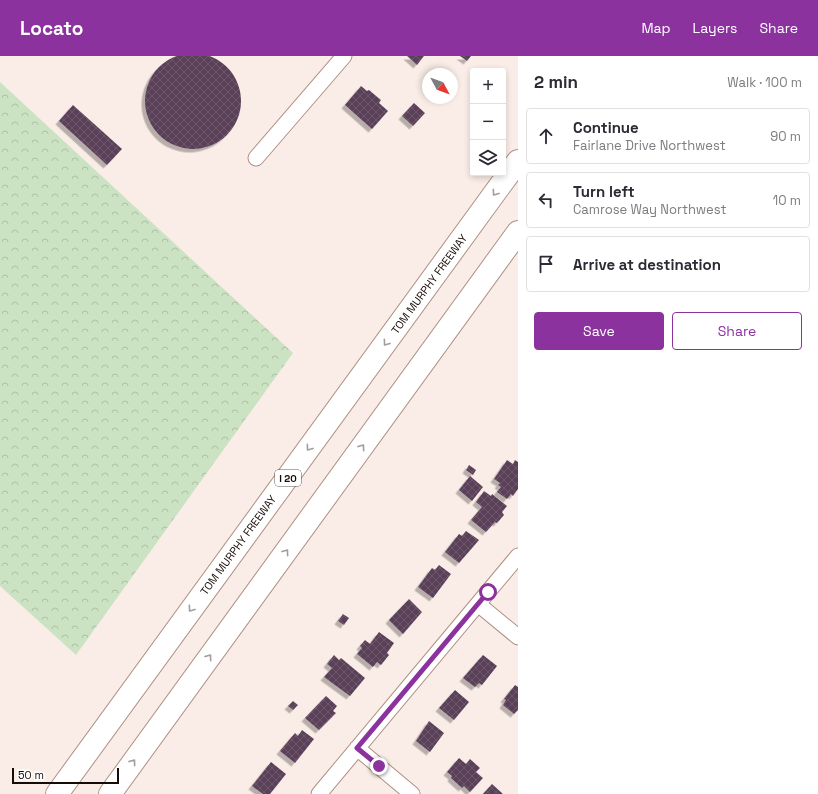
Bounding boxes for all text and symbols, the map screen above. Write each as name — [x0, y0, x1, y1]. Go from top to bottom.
text: Locato — [20, 16, 83, 41]
text: Map — [641, 19, 671, 37]
text: Layers — [693, 19, 737, 37]
text: Share — [759, 19, 798, 37]
north arrow — [422, 68, 458, 104]
map controls — [470, 68, 506, 176]
button: + — [470, 68, 506, 104]
text: 2 min — [534, 71, 578, 93]
text: Walk · 100 m — [727, 74, 802, 91]
button: − — [470, 104, 506, 140]
text: Continue — [573, 118, 639, 137]
icon: ahead — [535, 125, 557, 147]
text: 90 m — [770, 128, 801, 145]
text: Fairlane Drive Northwest — [573, 137, 726, 154]
button: layers — [470, 140, 506, 176]
text: Turn left — [573, 182, 635, 201]
one-way arrow — [493, 188, 500, 195]
icon: left — [535, 189, 557, 211]
text: 10 m — [773, 192, 801, 209]
text: Camrose Way Northwest — [573, 201, 726, 218]
street label: TOM MURPHY FREEWAY — [388, 231, 470, 337]
icon: arrive — [535, 253, 557, 275]
text: Arrive at destination — [573, 255, 721, 274]
button: Save — [534, 312, 664, 350]
button: Share — [672, 312, 802, 350]
one-way arrow — [384, 339, 391, 346]
one-way arrow — [306, 444, 314, 451]
one-way arrow — [357, 444, 365, 451]
road number: I 20 — [275, 470, 301, 486]
street label: TOM MURPHY FREEWAY — [197, 492, 279, 598]
one-way arrow — [281, 549, 288, 556]
route start — [479, 583, 497, 601]
one-way arrow — [189, 605, 196, 612]
one-way arrow — [204, 655, 211, 662]
route end — [370, 757, 388, 775]
one-way arrow — [128, 760, 135, 767]
scale bar — [12, 766, 119, 785]
text: 50 m — [18, 768, 44, 782]

